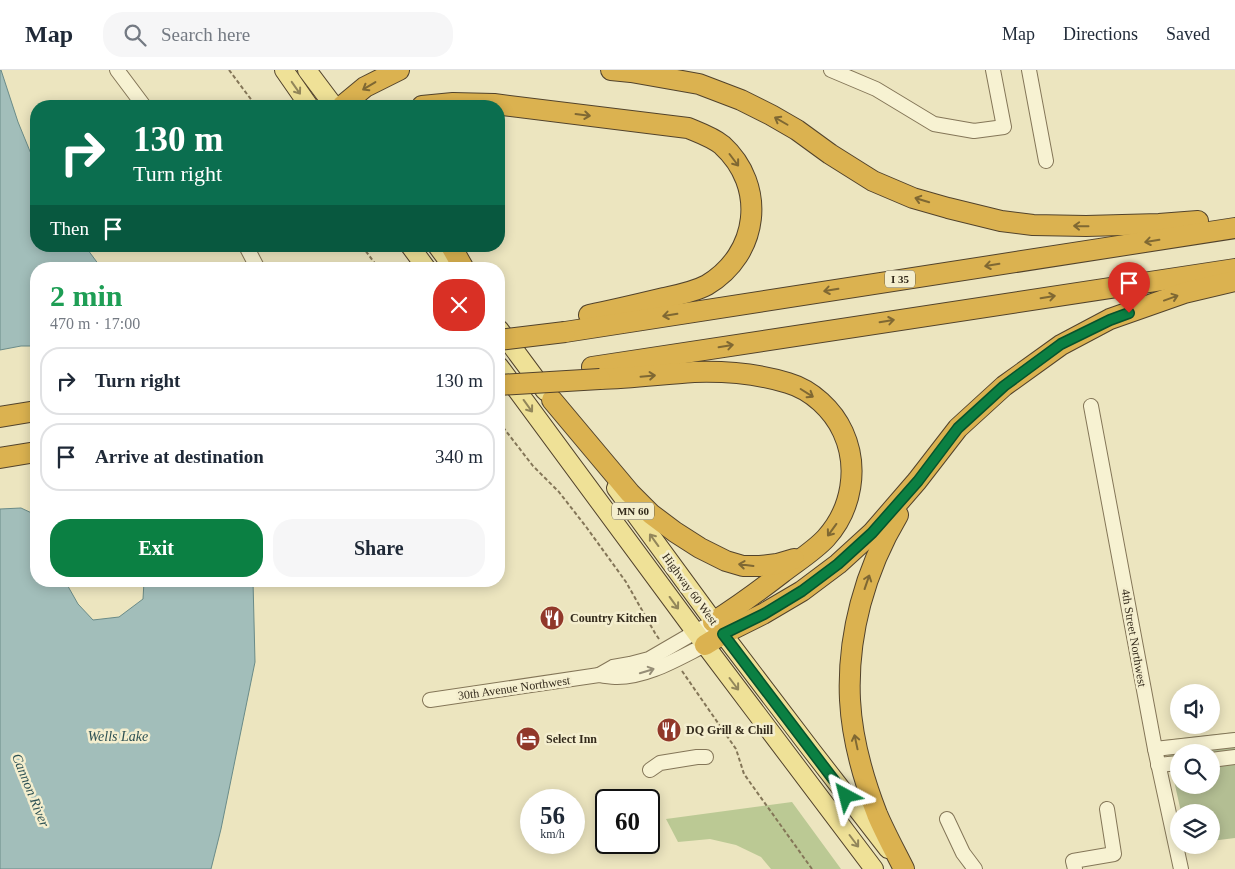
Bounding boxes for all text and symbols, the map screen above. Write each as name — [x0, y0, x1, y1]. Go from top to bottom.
search box — [103, 12, 453, 57]
text: Map — [25, 21, 73, 47]
icon: search — [121, 21, 149, 49]
text: Search here — [161, 24, 250, 45]
text: Map — [1002, 24, 1035, 44]
text: Directions — [1063, 24, 1138, 44]
text: Saved — [1166, 24, 1210, 44]
one-way arrow — [291, 81, 301, 95]
one-way arrow — [362, 81, 376, 91]
one-way arrow — [575, 110, 591, 120]
one-way arrow — [774, 116, 789, 126]
icon: right — [50, 120, 115, 185]
text: 130 m — [133, 120, 223, 159]
one-way arrow — [729, 153, 739, 167]
text: Turn right — [133, 161, 222, 186]
one-way arrow — [914, 195, 930, 205]
icon: arrive — [99, 215, 127, 243]
text: Then — [50, 218, 89, 239]
one-way arrow — [1074, 221, 1090, 231]
one-way arrow — [1145, 236, 1161, 246]
one-way arrow — [984, 260, 1000, 270]
pin — [1108, 262, 1150, 313]
icon: arrive — [1115, 269, 1143, 297]
road number: I 35 — [885, 270, 915, 288]
text: 2 min — [50, 279, 123, 312]
button: close — [433, 279, 485, 331]
one-way arrow — [823, 285, 839, 295]
one-way arrow — [1039, 291, 1055, 301]
one-way arrow — [1163, 293, 1179, 302]
one-way arrow — [663, 311, 679, 321]
text: 470 m · 17:00 — [50, 315, 140, 332]
one-way arrow — [879, 316, 895, 326]
one-way arrow — [718, 341, 734, 351]
icon: right — [52, 367, 80, 395]
text: Turn right — [95, 370, 180, 391]
text: 130 m — [435, 370, 483, 391]
one-way arrow — [640, 371, 656, 381]
one-way arrow — [800, 387, 814, 398]
one-way arrow — [523, 399, 533, 413]
icon: arrive — [52, 443, 80, 471]
text: Arrive at destination — [95, 446, 264, 467]
text: 340 m — [435, 446, 483, 467]
road number: MN 60 — [612, 502, 654, 520]
button: Exit — [50, 519, 263, 577]
button: Share — [273, 519, 485, 577]
one-way arrow — [826, 523, 837, 536]
one-way arrow — [649, 533, 659, 547]
street label: Highway 60 West — [659, 550, 721, 628]
one-way arrow — [738, 560, 754, 570]
one-way arrow — [863, 575, 872, 590]
street label: 4th Street Northwest — [1118, 588, 1150, 689]
one-way arrow — [668, 596, 679, 609]
restaurant icon: Country Kitchen — [539, 605, 565, 631]
place label: Country Kitchen — [570, 611, 657, 625]
one-way arrow — [638, 666, 654, 676]
street label: 30th Avenue Northwest — [457, 673, 572, 703]
one-way arrow — [729, 677, 739, 691]
map controls — [1170, 684, 1220, 854]
button: sound — [1170, 684, 1220, 734]
restaurant icon: DQ Grill & Chill — [656, 717, 682, 743]
place label: DQ Grill & Chill — [686, 723, 774, 737]
hotel icon: Select Inn — [515, 726, 541, 752]
water label: Wells Lake — [88, 729, 148, 744]
place label: Select Inn — [546, 732, 597, 746]
one-way arrow — [851, 735, 860, 751]
button: search — [1170, 744, 1220, 794]
water label: Cannon River — [9, 751, 52, 830]
position arrow — [819, 769, 871, 821]
speed limit sign: 60 — [595, 789, 660, 854]
text: 56 — [540, 802, 565, 829]
button: layers — [1170, 804, 1220, 854]
text: km/h — [540, 827, 565, 841]
one-way arrow — [848, 835, 859, 848]

